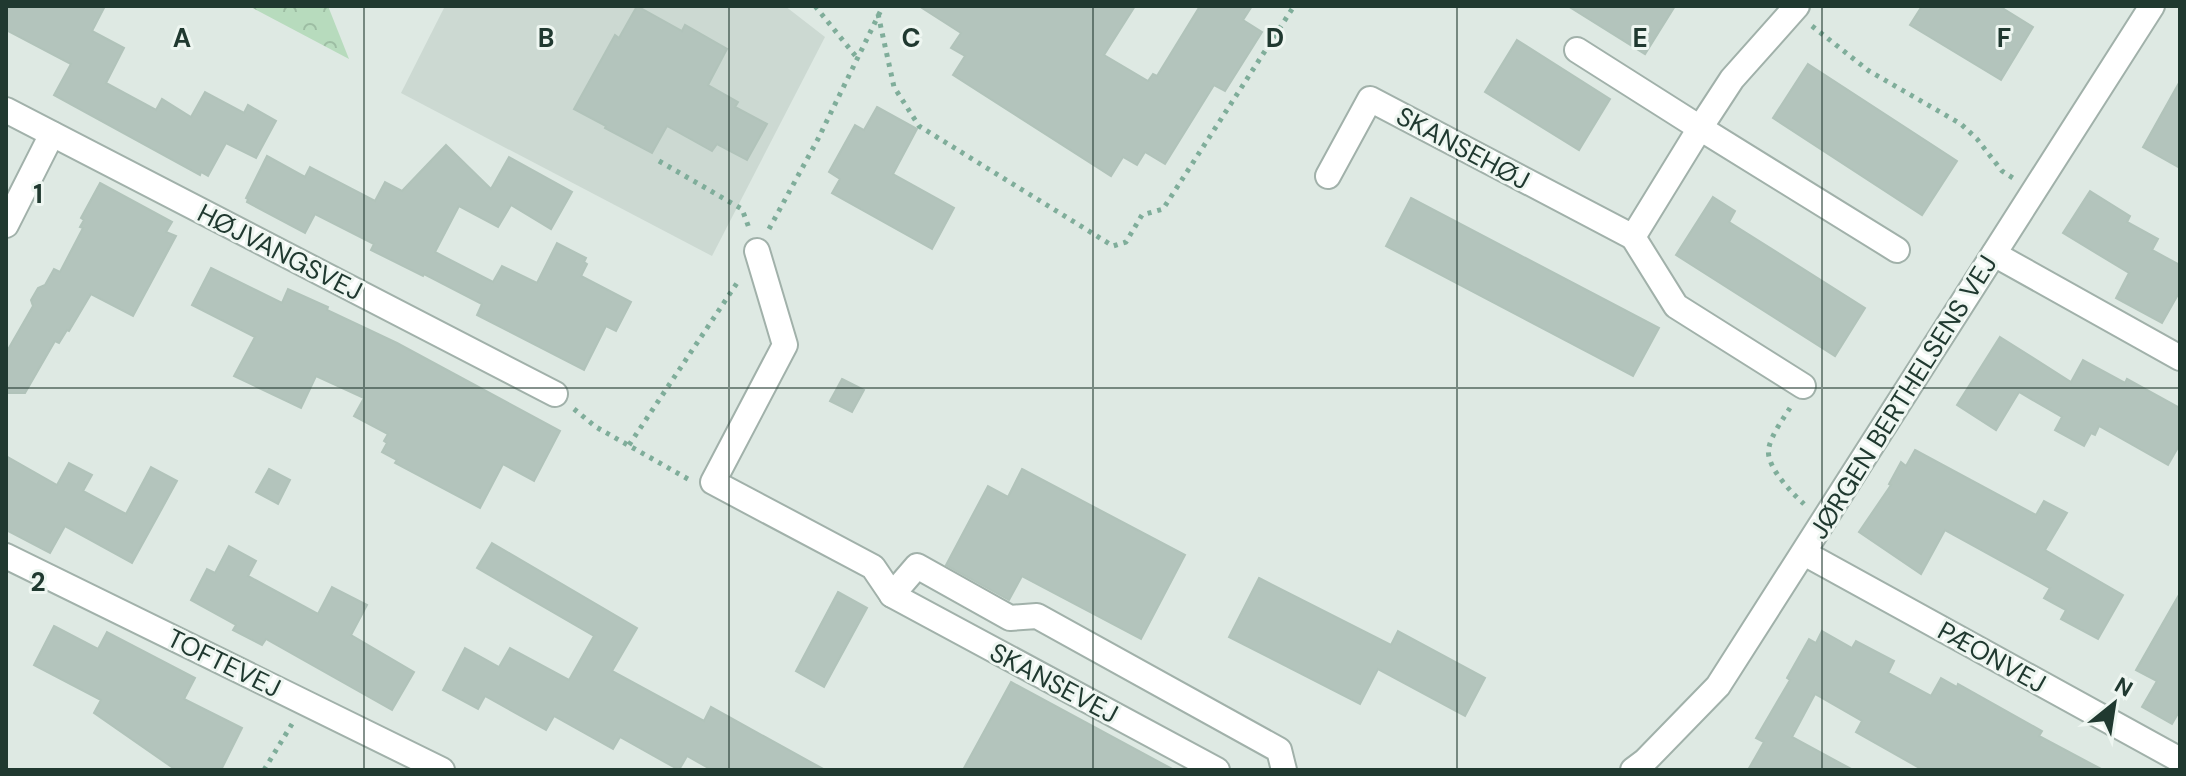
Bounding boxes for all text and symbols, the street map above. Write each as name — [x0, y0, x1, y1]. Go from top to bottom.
text: A — [173, 21, 191, 55]
text: B — [538, 21, 554, 55]
text: C — [901, 21, 921, 55]
text: D — [1266, 21, 1284, 55]
text: E — [1632, 21, 1648, 55]
text: F — [1997, 21, 2011, 55]
street label: SKANSEHØJ — [1390, 99, 1536, 197]
text: 1 — [33, 177, 43, 211]
street label: HØJVANGSVEJ — [192, 196, 368, 308]
street label: JØRGEN BERTHELSENS VEJ — [1802, 249, 2004, 545]
text: 2 — [30, 565, 46, 599]
street label: PÆONVEJ — [1932, 613, 2052, 701]
street label: TOFTEVEJ — [162, 621, 286, 705]
street label: SKANSEVEJ — [984, 635, 1124, 731]
north arrow — [2074, 664, 2154, 744]
text: N — [2110, 671, 2138, 704]

